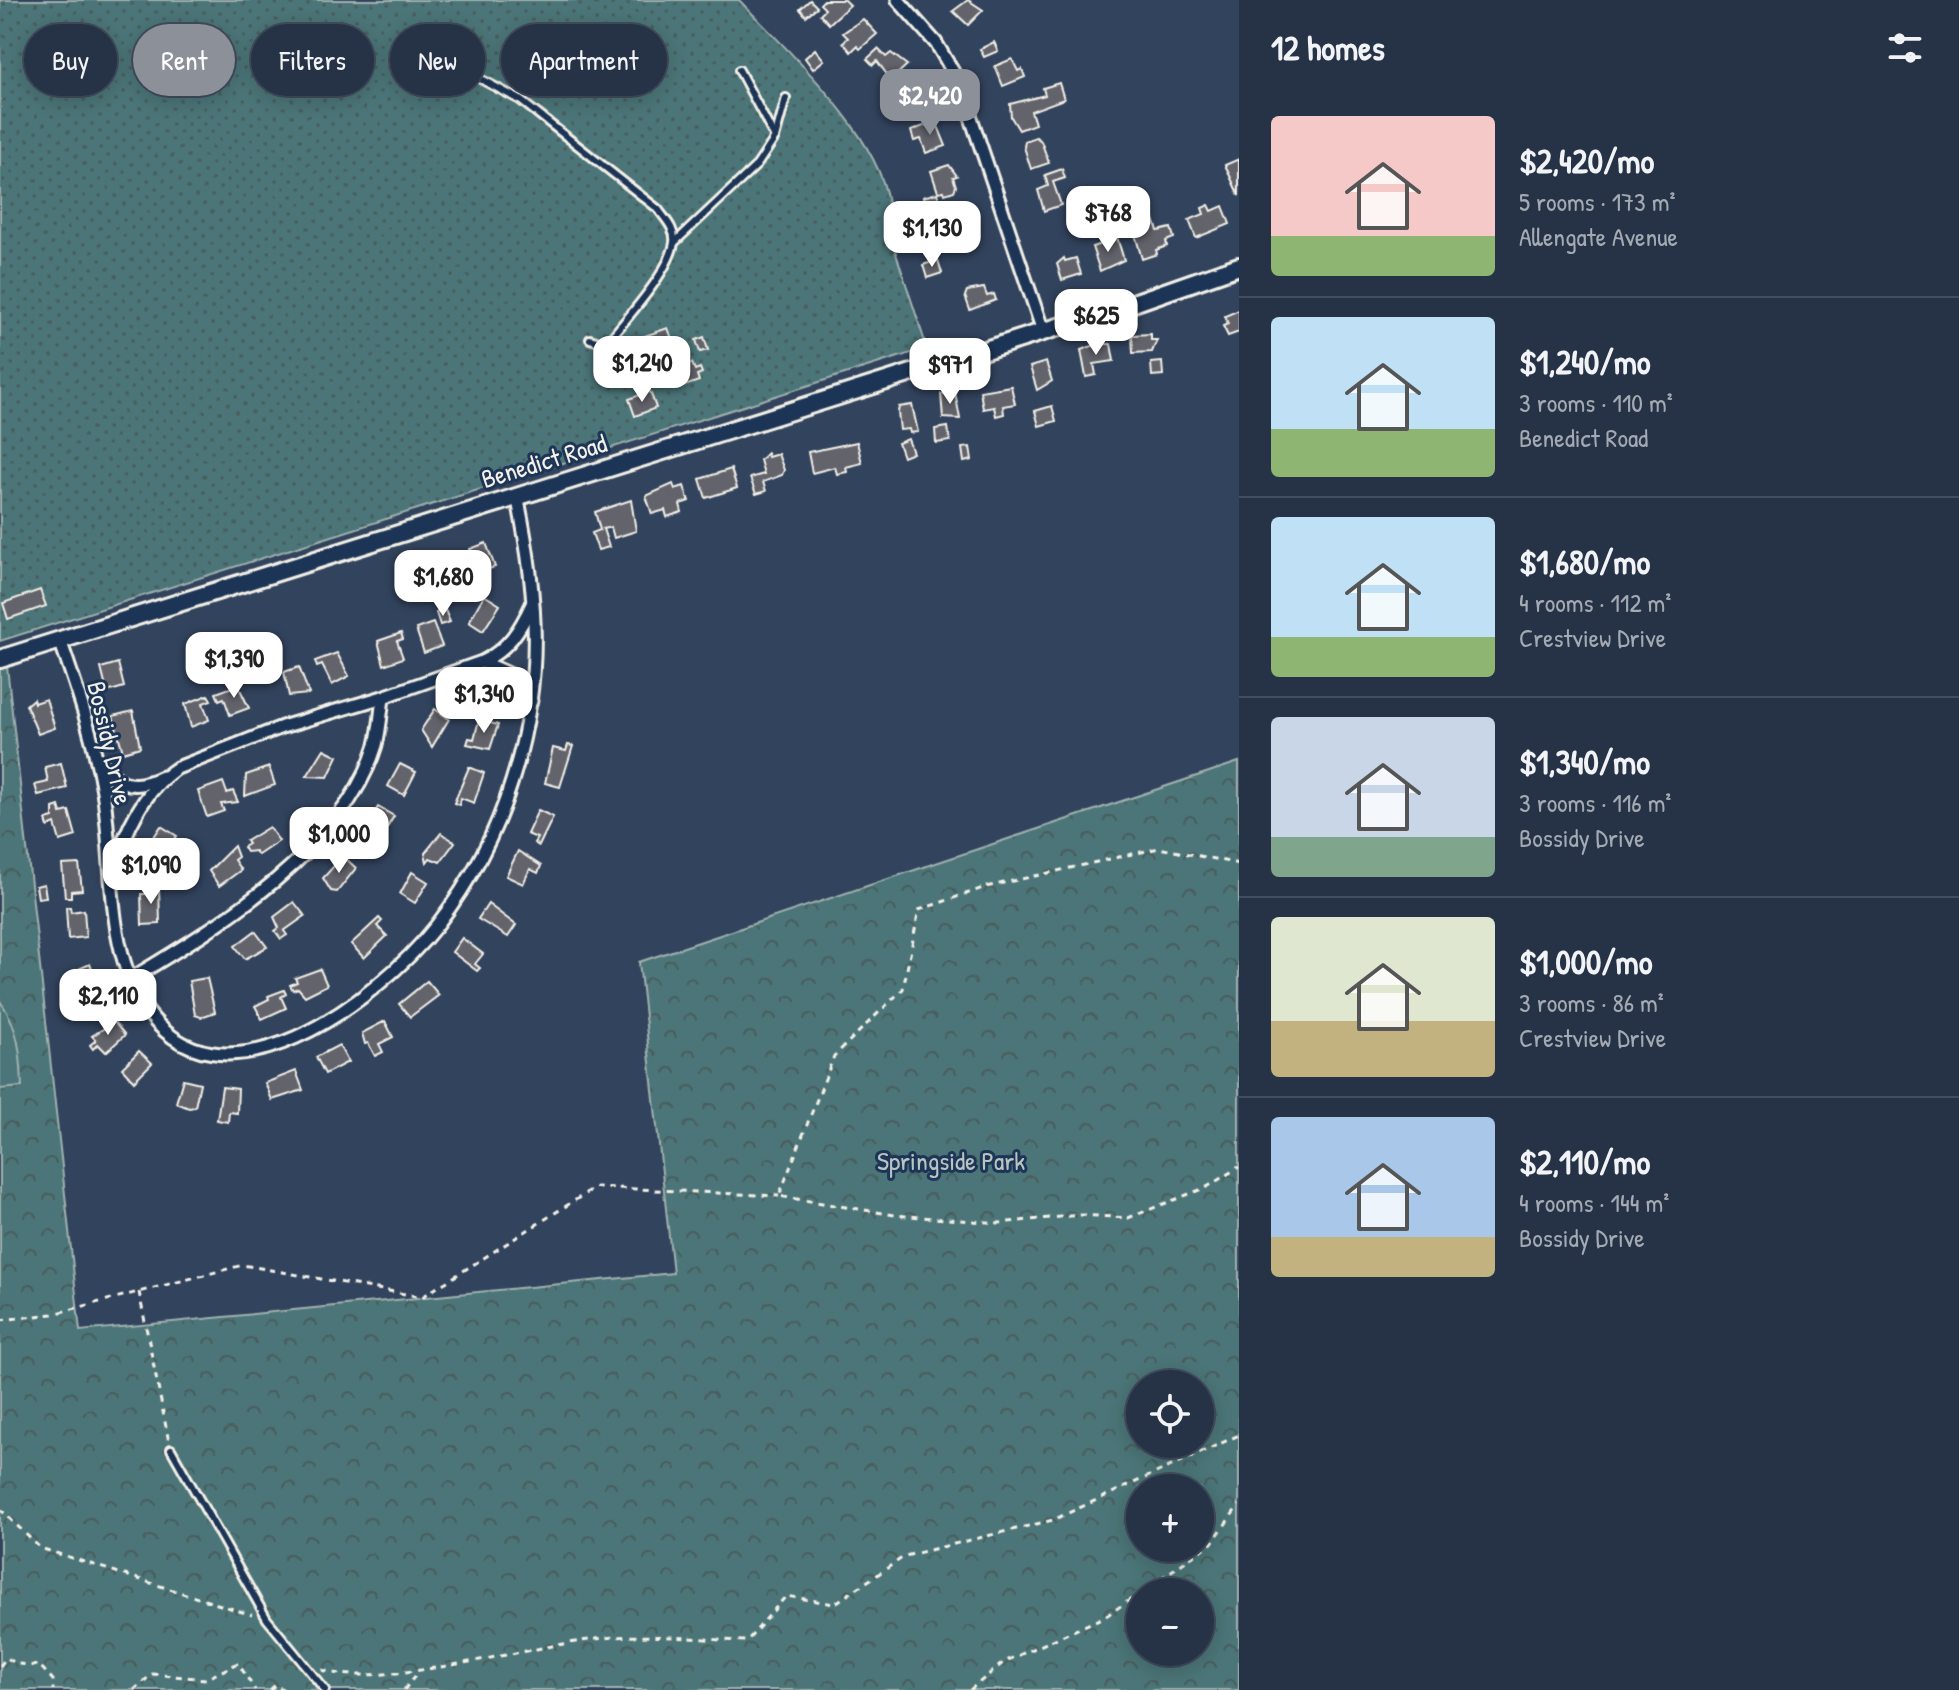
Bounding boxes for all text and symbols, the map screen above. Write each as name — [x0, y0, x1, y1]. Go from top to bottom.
chip: Buy — [24, 24, 117, 96]
chip: Rent — [133, 24, 235, 96]
chip: Filters — [251, 24, 374, 96]
chip: New — [390, 24, 485, 96]
chip: Apartment — [501, 24, 667, 96]
text: 12 homes — [1271, 25, 1385, 71]
icon: filters — [1883, 26, 1927, 70]
pin: $2,420 — [865, 69, 995, 137]
text: $2,420 — [898, 77, 962, 112]
text: $2,420/mo — [1519, 138, 1654, 184]
icon: home — [1335, 148, 1431, 244]
text: 5 rooms · 173 m² — [1519, 184, 1675, 219]
pin: $768 — [1061, 186, 1155, 254]
text: $768 — [1084, 194, 1132, 229]
pin: $1,130 — [867, 201, 997, 269]
text: $1,130 — [902, 209, 962, 244]
text: Allengate Avenue — [1519, 219, 1678, 254]
pin: $625 — [1049, 289, 1143, 357]
text: $625 — [1073, 297, 1119, 332]
pin: $1,240 — [577, 336, 707, 404]
pin: $971 — [903, 338, 997, 406]
text: $1,240/mo — [1519, 339, 1651, 385]
text: $1,240 — [611, 344, 673, 379]
text: $971 — [927, 346, 973, 381]
icon: home — [1335, 349, 1431, 445]
text: 3 rooms · 110 m² — [1519, 385, 1673, 420]
text: Benedict Road — [1519, 420, 1648, 455]
street label: Benedict Road — [477, 425, 611, 496]
text: $1,680/mo — [1519, 539, 1650, 585]
icon: home — [1335, 549, 1431, 645]
pin: $1,680 — [378, 550, 508, 618]
text: $1,680 — [412, 558, 474, 593]
text: 4 rooms · 112 m² — [1519, 585, 1671, 620]
text: Crestview Drive — [1519, 620, 1666, 655]
pin: $1,390 — [169, 632, 299, 700]
text: $1,390 — [204, 640, 264, 675]
pin: $1,340 — [419, 667, 549, 735]
text: $1,340 — [454, 675, 514, 710]
street label: Bossidy Drive — [79, 678, 142, 808]
text: $1,340/mo — [1519, 739, 1650, 785]
icon: home — [1335, 749, 1431, 845]
text: 3 rooms · 116 m² — [1519, 785, 1671, 820]
pin: $1,000 — [274, 807, 404, 875]
text: $1,000 — [308, 815, 370, 850]
text: Bossidy Drive — [1519, 820, 1645, 855]
pin: $1,090 — [86, 838, 216, 906]
text: $1,090 — [121, 846, 181, 881]
text: $1,000/mo — [1519, 939, 1652, 985]
icon: home — [1335, 949, 1431, 1045]
pin: $2,110 — [43, 969, 173, 1037]
text: $2,110 — [77, 977, 139, 1012]
text: 3 rooms · 86 m² — [1519, 985, 1664, 1020]
text: Crestview Drive — [1519, 1020, 1666, 1055]
text: $2,110/mo — [1519, 1139, 1650, 1185]
park label: Springside Park — [877, 1143, 1025, 1178]
icon: home — [1335, 1149, 1431, 1245]
text: 4 rooms · 144 m² — [1519, 1185, 1669, 1220]
text: Bossidy Drive — [1519, 1220, 1645, 1255]
map controls — [1126, 1370, 1214, 1666]
button: locate — [1126, 1370, 1214, 1458]
button: + — [1126, 1474, 1214, 1562]
button: − — [1126, 1578, 1214, 1666]

